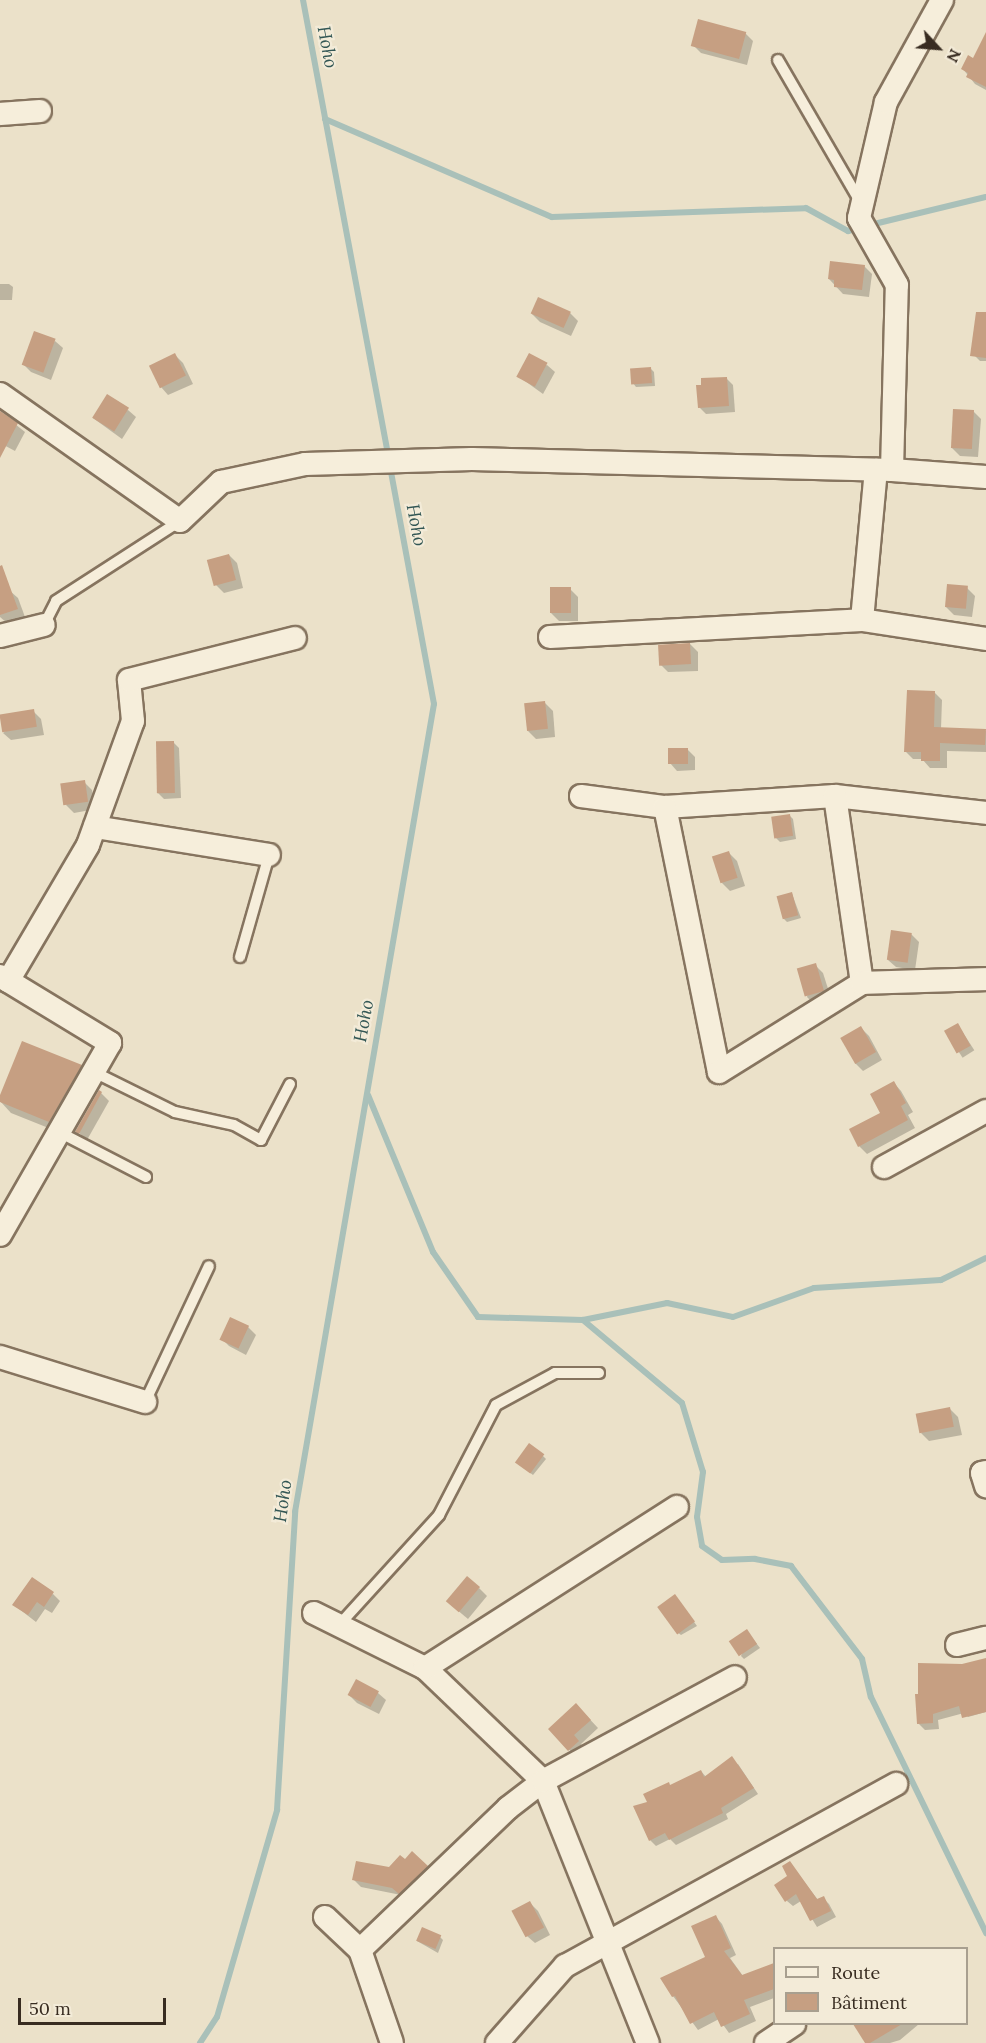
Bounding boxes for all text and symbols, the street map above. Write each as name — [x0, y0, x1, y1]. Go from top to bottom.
north arrow — [908, 18, 968, 78]
water label: Hoho — [312, 24, 342, 70]
text: N — [942, 46, 966, 66]
water label: Hoho — [401, 502, 431, 548]
water label: Hoho — [350, 998, 378, 1044]
water label: Hoho — [269, 1478, 297, 1524]
legend — [773, 1947, 968, 2025]
text: Route — [831, 1961, 880, 1984]
scale bar — [21, 1986, 170, 2024]
text: Bâtiment — [831, 1991, 907, 2014]
text: 50 m — [29, 1997, 71, 2020]

